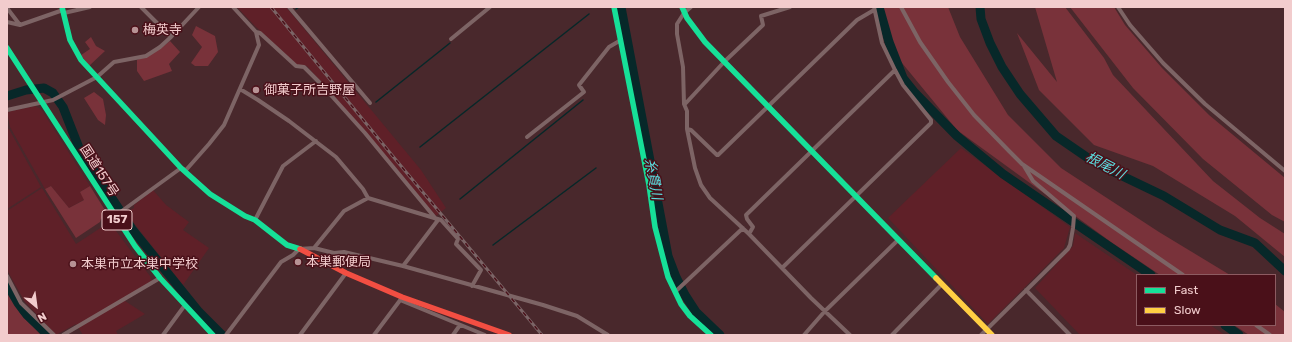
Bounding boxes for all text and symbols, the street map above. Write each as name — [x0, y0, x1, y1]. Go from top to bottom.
place label: 梅英寺 — [143, 22, 182, 38]
marker: 梅英寺 — [130, 25, 140, 35]
place label: 御菓子所吉野屋 — [264, 82, 355, 98]
marker: 御菓子所吉野屋 — [251, 85, 261, 95]
street label: 国道157号 — [76, 142, 122, 200]
water label: 根尾川 — [1083, 149, 1127, 183]
water label: 糸貫川 — [641, 157, 665, 201]
road number: 157 — [102, 210, 132, 230]
place label: 本巣郵便局 — [306, 254, 371, 270]
place label: 本巣市立本巣中学校 — [81, 256, 198, 272]
marker: 本巣郵便局 — [293, 257, 303, 267]
marker: 本巣市立本巣中学校 — [68, 259, 78, 269]
legend — [1136, 274, 1276, 326]
text: Fast — [1174, 283, 1198, 297]
north arrow — [16, 286, 56, 326]
text: Slow — [1174, 303, 1201, 317]
text: N — [35, 309, 49, 325]

